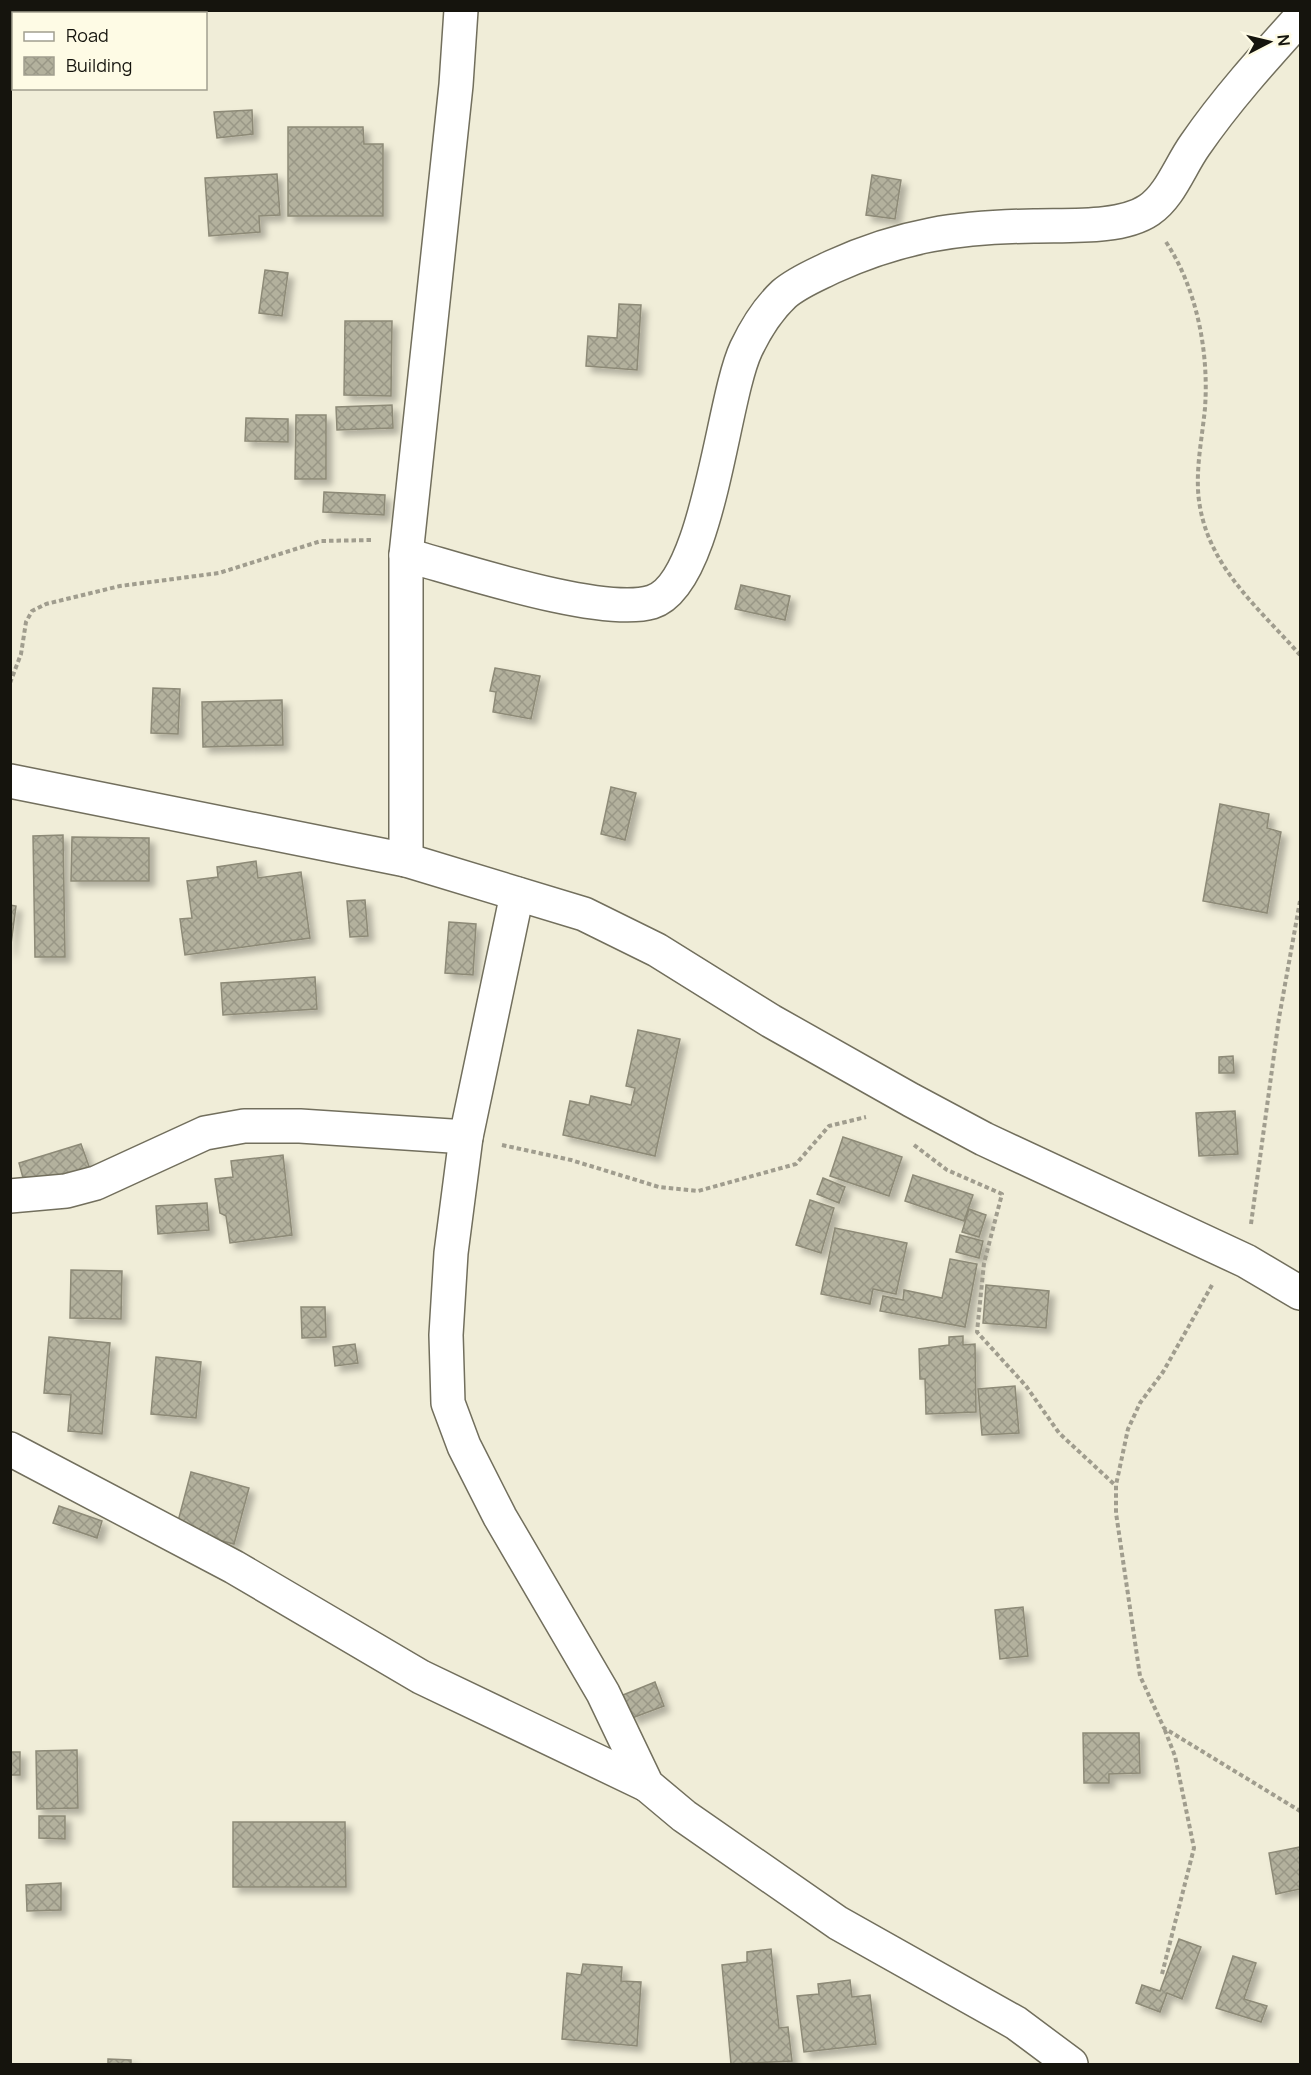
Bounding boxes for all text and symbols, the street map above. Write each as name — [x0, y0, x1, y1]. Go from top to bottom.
legend — [12, 12, 207, 90]
north arrow — [1239, 12, 1299, 72]
text: Road — [66, 23, 109, 47]
text: N — [1272, 33, 1296, 47]
text: Building — [66, 53, 132, 77]

